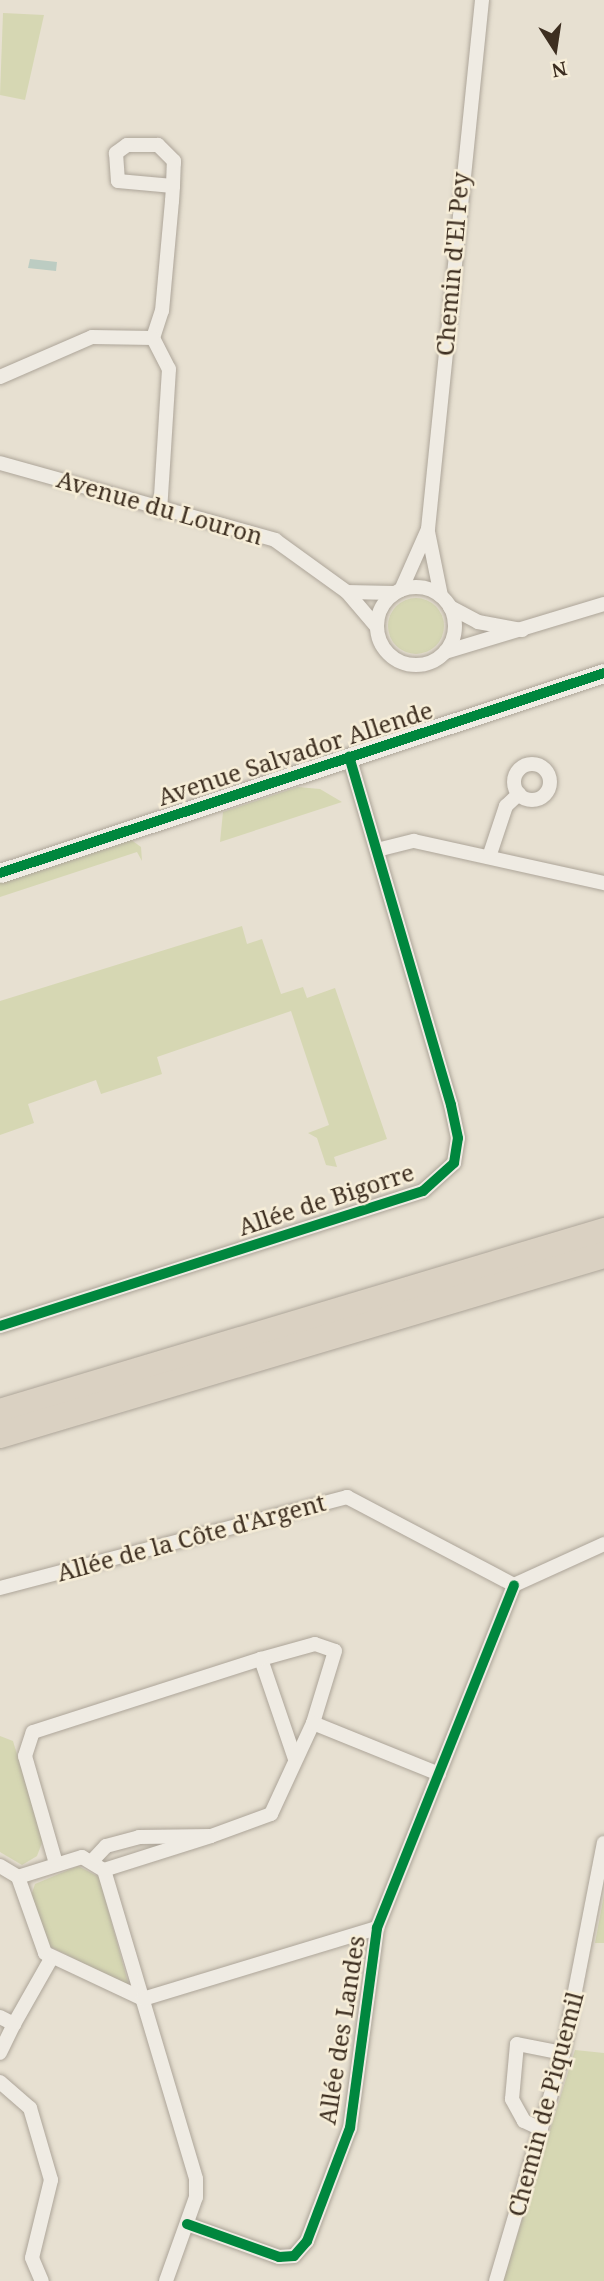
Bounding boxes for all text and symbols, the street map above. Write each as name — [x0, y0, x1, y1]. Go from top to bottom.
north arrow — [520, 14, 590, 84]
text: N — [549, 55, 569, 84]
street label: Chemin d'El Pey — [430, 171, 474, 357]
street label: Avenue du Louron — [54, 464, 266, 550]
street label: Avenue Salvador Allende — [154, 695, 436, 811]
street label: Allée de Bigorre — [234, 1157, 418, 1241]
street label: Allée de la Côte d'Argent — [54, 1487, 328, 1587]
street label: Allée des Landes — [312, 1934, 370, 2126]
street label: Chemin de Piquemil — [501, 1988, 589, 2220]

